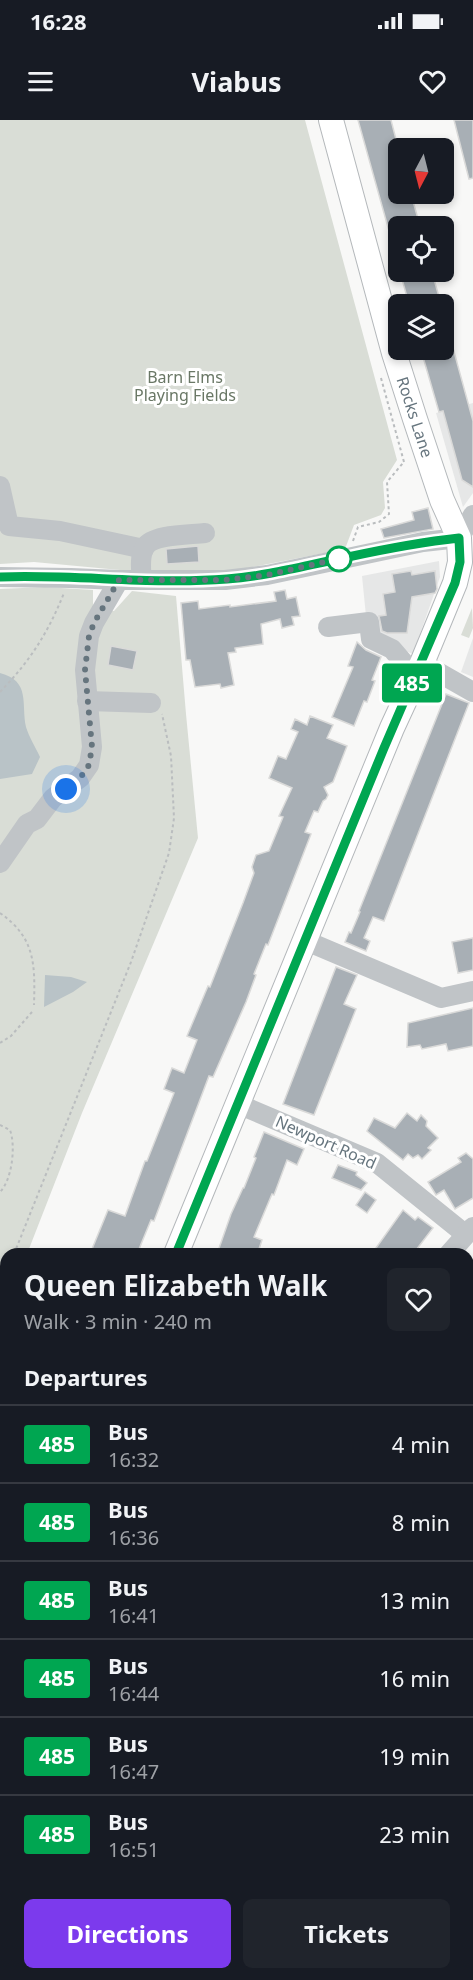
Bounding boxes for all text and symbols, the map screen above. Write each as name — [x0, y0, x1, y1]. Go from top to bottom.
text: 16:28 — [30, 6, 87, 36]
text: Viabus — [192, 63, 281, 100]
icon: menu — [24, 65, 57, 98]
icon: heart — [416, 65, 449, 98]
north arrow — [388, 138, 454, 204]
map controls — [388, 138, 454, 360]
button: locate — [388, 216, 454, 282]
button: layers — [388, 294, 454, 360]
park label: Barn Elms Playing Fields — [134, 366, 236, 406]
street label: Rocks Lane — [392, 374, 438, 460]
unlabelled marker — [326, 546, 352, 572]
line badge: 485 — [378, 664, 446, 702]
text: 485 — [394, 669, 430, 697]
your location — [51, 774, 81, 804]
street label: Newport Road — [272, 1110, 380, 1174]
text: Queen Elizabeth Walk — [24, 1266, 327, 1304]
button: heart — [387, 1268, 450, 1331]
text: Walk · 3 min · 240 m — [24, 1308, 212, 1335]
text: Departures — [24, 1362, 148, 1392]
text: Bus — [108, 1416, 148, 1446]
text: 4 min — [392, 1429, 450, 1459]
text: 485 — [39, 1430, 75, 1458]
text: 16:32 — [108, 1446, 159, 1473]
text: Bus — [108, 1494, 148, 1524]
text: 8 min — [392, 1507, 450, 1537]
text: 485 — [39, 1508, 75, 1536]
text: 16:36 — [108, 1524, 159, 1551]
text: Bus — [108, 1572, 148, 1602]
text: 13 min — [379, 1585, 450, 1615]
text: 485 — [39, 1586, 75, 1614]
text: 16:41 — [108, 1602, 159, 1629]
text: Bus — [108, 1650, 148, 1680]
text: 16 min — [379, 1663, 450, 1693]
text: 485 — [39, 1664, 75, 1692]
text: 16:44 — [108, 1680, 159, 1707]
text: Bus — [108, 1728, 148, 1758]
text: 19 min — [379, 1741, 450, 1771]
text: 485 — [39, 1742, 75, 1770]
text: 16:47 — [108, 1758, 159, 1785]
text: Bus — [108, 1806, 148, 1836]
text: 23 min — [379, 1819, 450, 1849]
text: 485 — [39, 1820, 75, 1848]
text: 16:51 — [108, 1836, 159, 1863]
button: Directions — [24, 1899, 231, 1968]
button: Tickets — [243, 1899, 450, 1968]

